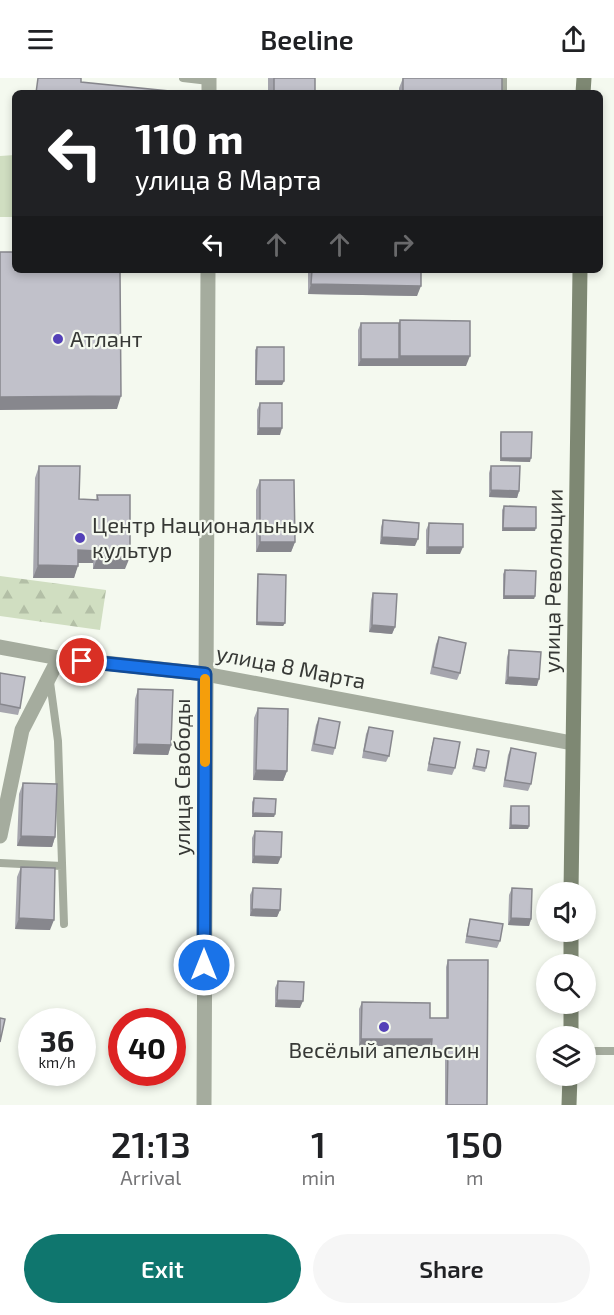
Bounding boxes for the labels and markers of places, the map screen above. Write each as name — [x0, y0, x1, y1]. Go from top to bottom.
place label: Атлант — [70, 325, 143, 351]
marker: Атлант — [51, 332, 65, 346]
place label: Центр Национальных культур — [92, 511, 315, 563]
marker: Центр Национальных культур — [73, 531, 87, 545]
pin — [56, 635, 107, 686]
marker: Весёлый апельсин — [377, 1020, 391, 1034]
place label: Весёлый апельсин — [288, 1036, 480, 1062]

